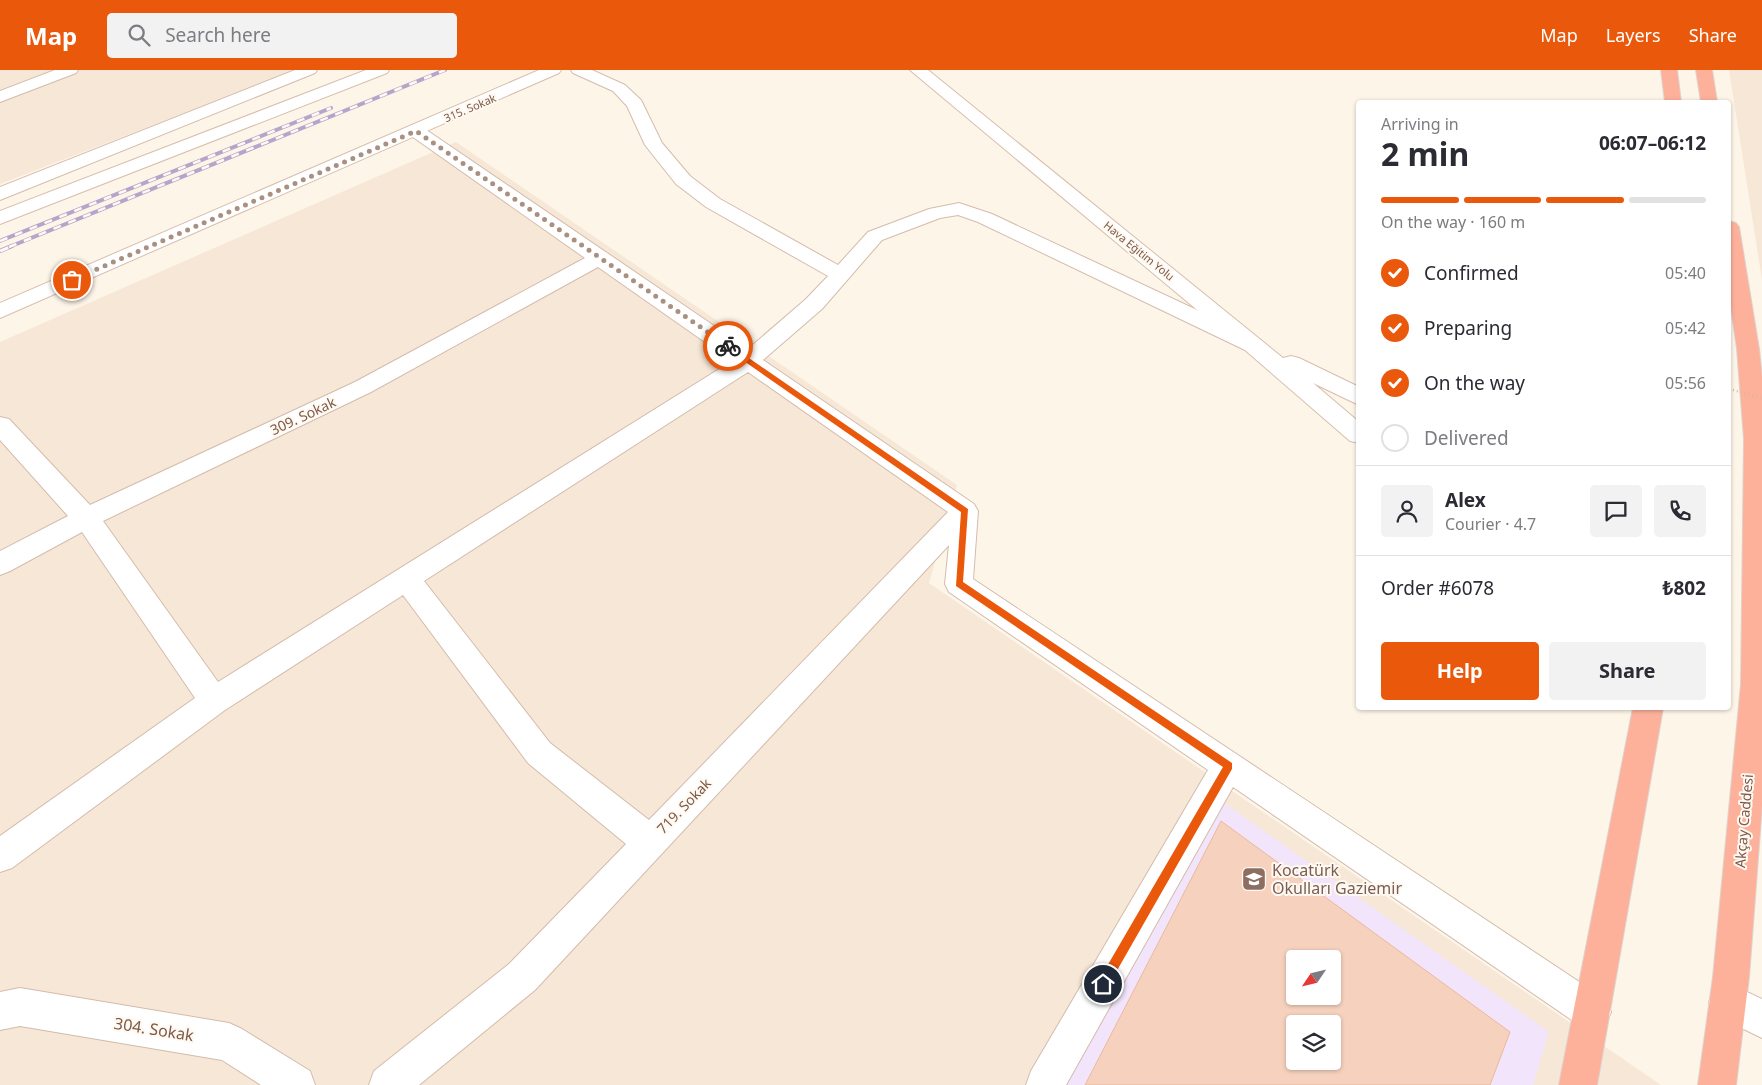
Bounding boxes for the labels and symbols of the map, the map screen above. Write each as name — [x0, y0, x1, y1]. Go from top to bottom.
street label: 315. Sokak — [441, 90, 498, 125]
street label: Hava Eğitim Yolu — [1101, 218, 1178, 284]
pin — [51, 259, 93, 301]
courier — [703, 321, 753, 371]
street label: 309. Sokak — [267, 392, 339, 439]
street label: 719. Sokak — [652, 773, 715, 838]
street label: Akçay Caddesi — [1730, 773, 1757, 869]
place label: Kocatürk Okulları Gaziemir — [1272, 859, 1402, 899]
school or university icon: Kocatürk Okulları Gaziemir — [1241, 866, 1267, 892]
north arrow — [1286, 950, 1341, 1005]
pin — [1082, 963, 1124, 1005]
street label: 304. Sokak — [113, 1012, 196, 1046]

